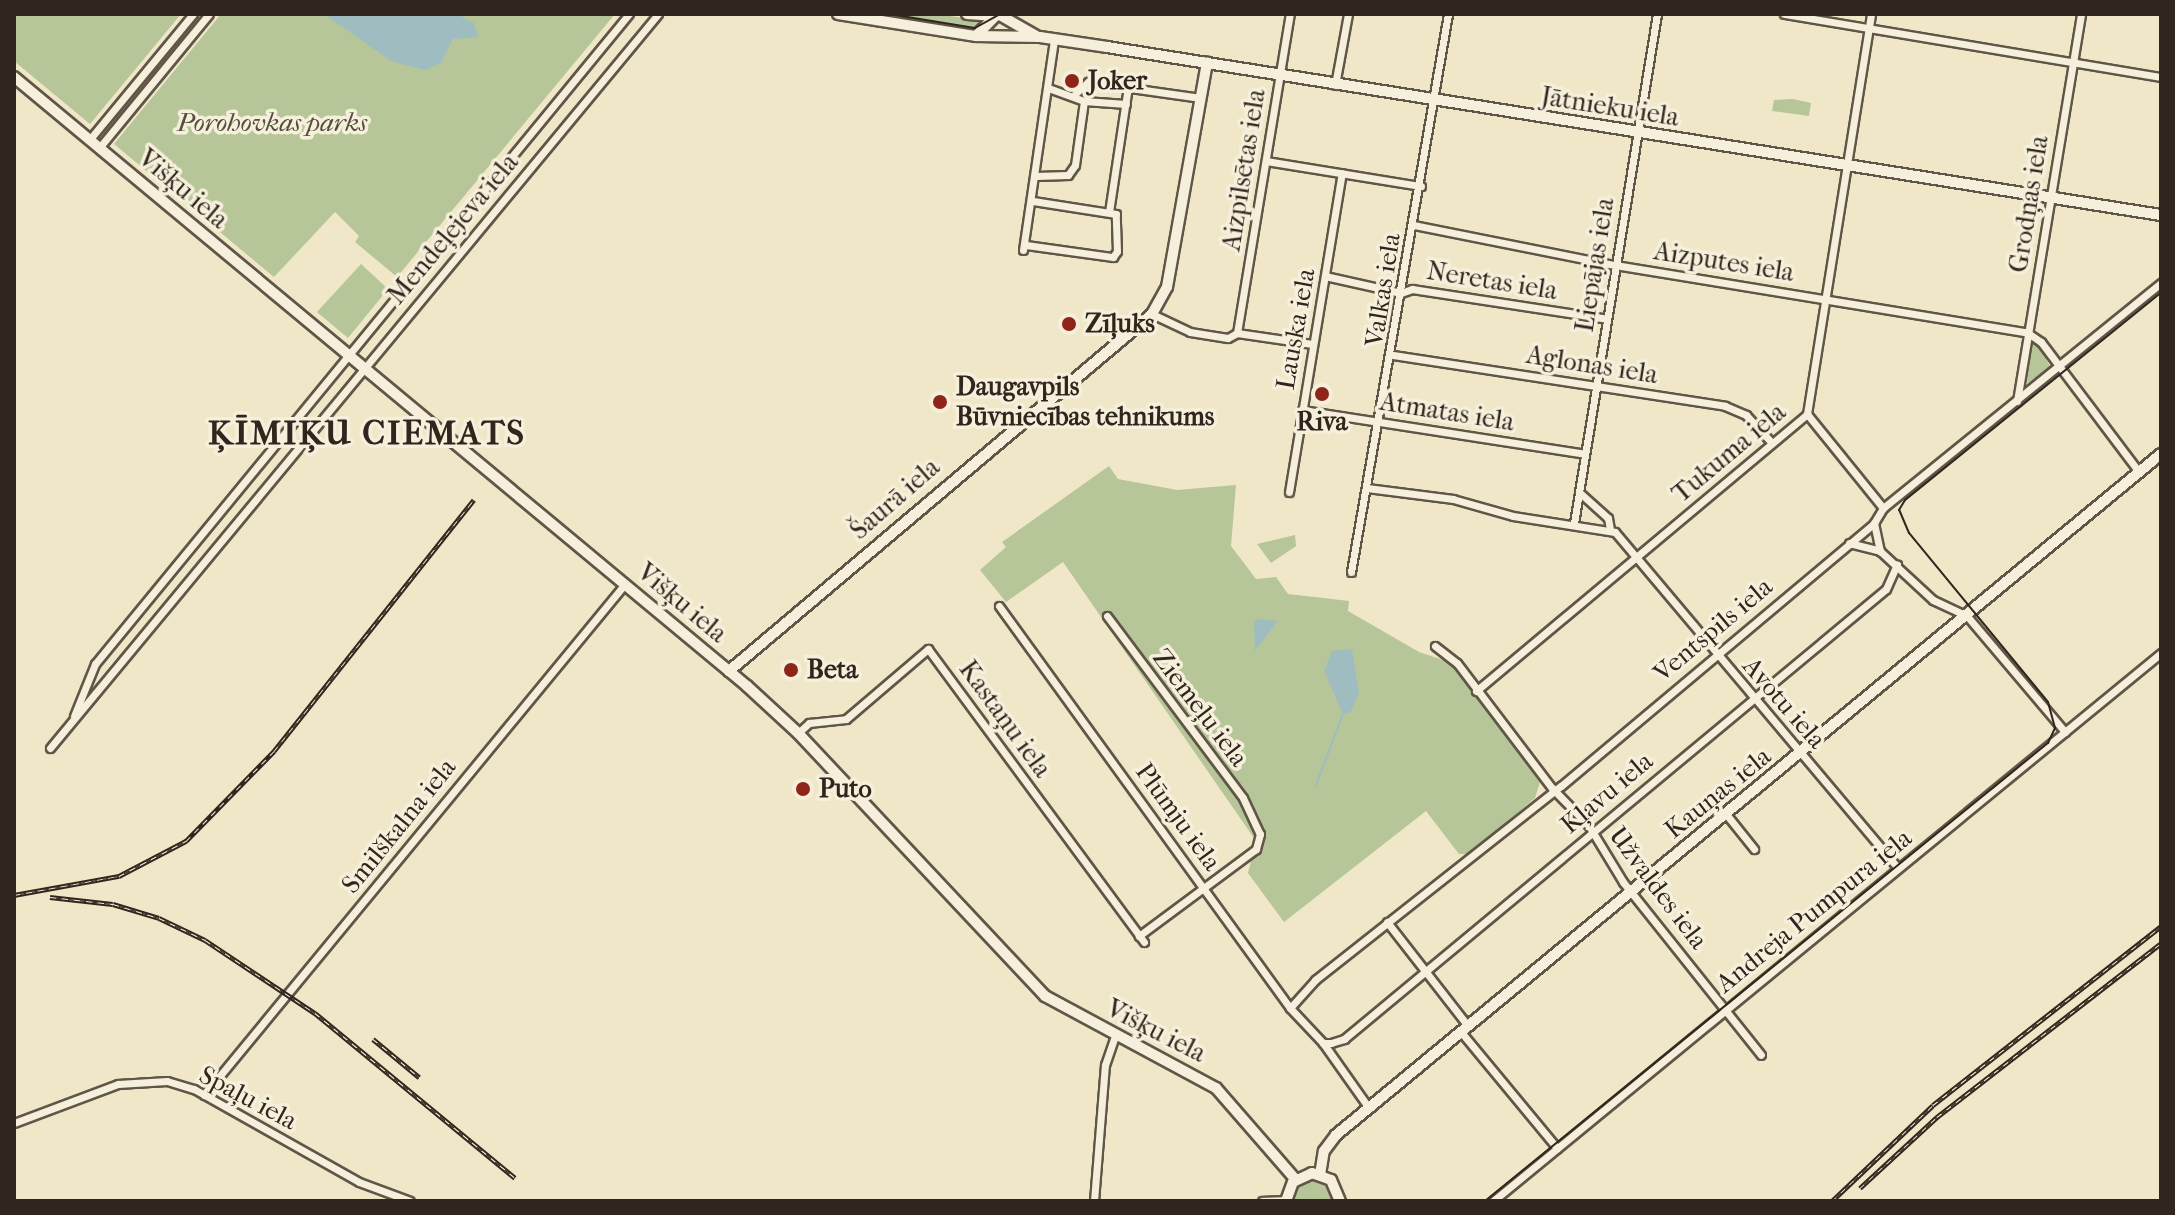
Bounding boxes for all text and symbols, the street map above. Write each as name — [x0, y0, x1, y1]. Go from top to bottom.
place label: Joker — [1088, 65, 1147, 97]
marker: Joker — [1063, 72, 1081, 90]
street label: Jātnieku iela — [1539, 81, 1681, 133]
street label: Aizpilsētas iela — [1216, 87, 1272, 253]
park label: Porohovkas parks — [177, 107, 367, 139]
street label: Grodņas iela — [2003, 133, 2055, 275]
street label: Višķu iela — [132, 143, 234, 235]
street label: Mendeļejeva iela — [381, 147, 525, 311]
street label: Liepājas iela — [1569, 196, 1621, 334]
street label: Valkas iela — [1359, 231, 1407, 349]
street label: Aizputes iela — [1652, 236, 1796, 288]
street label: Neretas iela — [1424, 255, 1560, 307]
street label: Lauska iela — [1270, 266, 1322, 392]
place label: Zīļuks — [1085, 308, 1155, 340]
marker: Zīļuks — [1060, 315, 1078, 333]
street label: Aglonas iela — [1524, 339, 1660, 391]
place label: Daugavpils Būvniecības tehnikums — [956, 371, 1214, 432]
marker: Riva — [1313, 385, 1331, 403]
street label: Atmatas iela — [1378, 386, 1516, 438]
marker: Daugavpils Būvniecības tehnikums — [931, 393, 949, 411]
street label: Tukuma iela — [1666, 397, 1792, 509]
place label: Riva — [1297, 406, 1347, 438]
district label: ĶĪMIĶU CIEMATS — [208, 414, 526, 454]
street label: Šaurā iela — [844, 452, 946, 546]
street label: Višķu iela — [631, 557, 733, 649]
street label: Ventspils iela — [1647, 571, 1779, 689]
street label: Ziemeļu iela — [1146, 643, 1254, 773]
street label: Avotu iela — [1736, 651, 1832, 755]
place label: Beta — [807, 654, 858, 686]
street label: Kastaņu iela — [952, 655, 1058, 783]
marker: Beta — [782, 661, 800, 679]
street label: Kauņas iela — [1659, 741, 1777, 845]
street label: Kļavu iela — [1555, 746, 1659, 840]
street label: Smilškalna iela — [335, 752, 463, 900]
street label: Plūmju iela — [1129, 757, 1227, 877]
place label: Puto — [819, 773, 872, 805]
marker: Puto — [794, 780, 812, 798]
street label: Užvaldes iela — [1602, 821, 1714, 955]
street label: Andreja Pumpura iela — [1710, 822, 1918, 1000]
street label: Višķu iela — [1101, 993, 1211, 1069]
street label: Spaļu iela — [194, 1059, 302, 1137]

